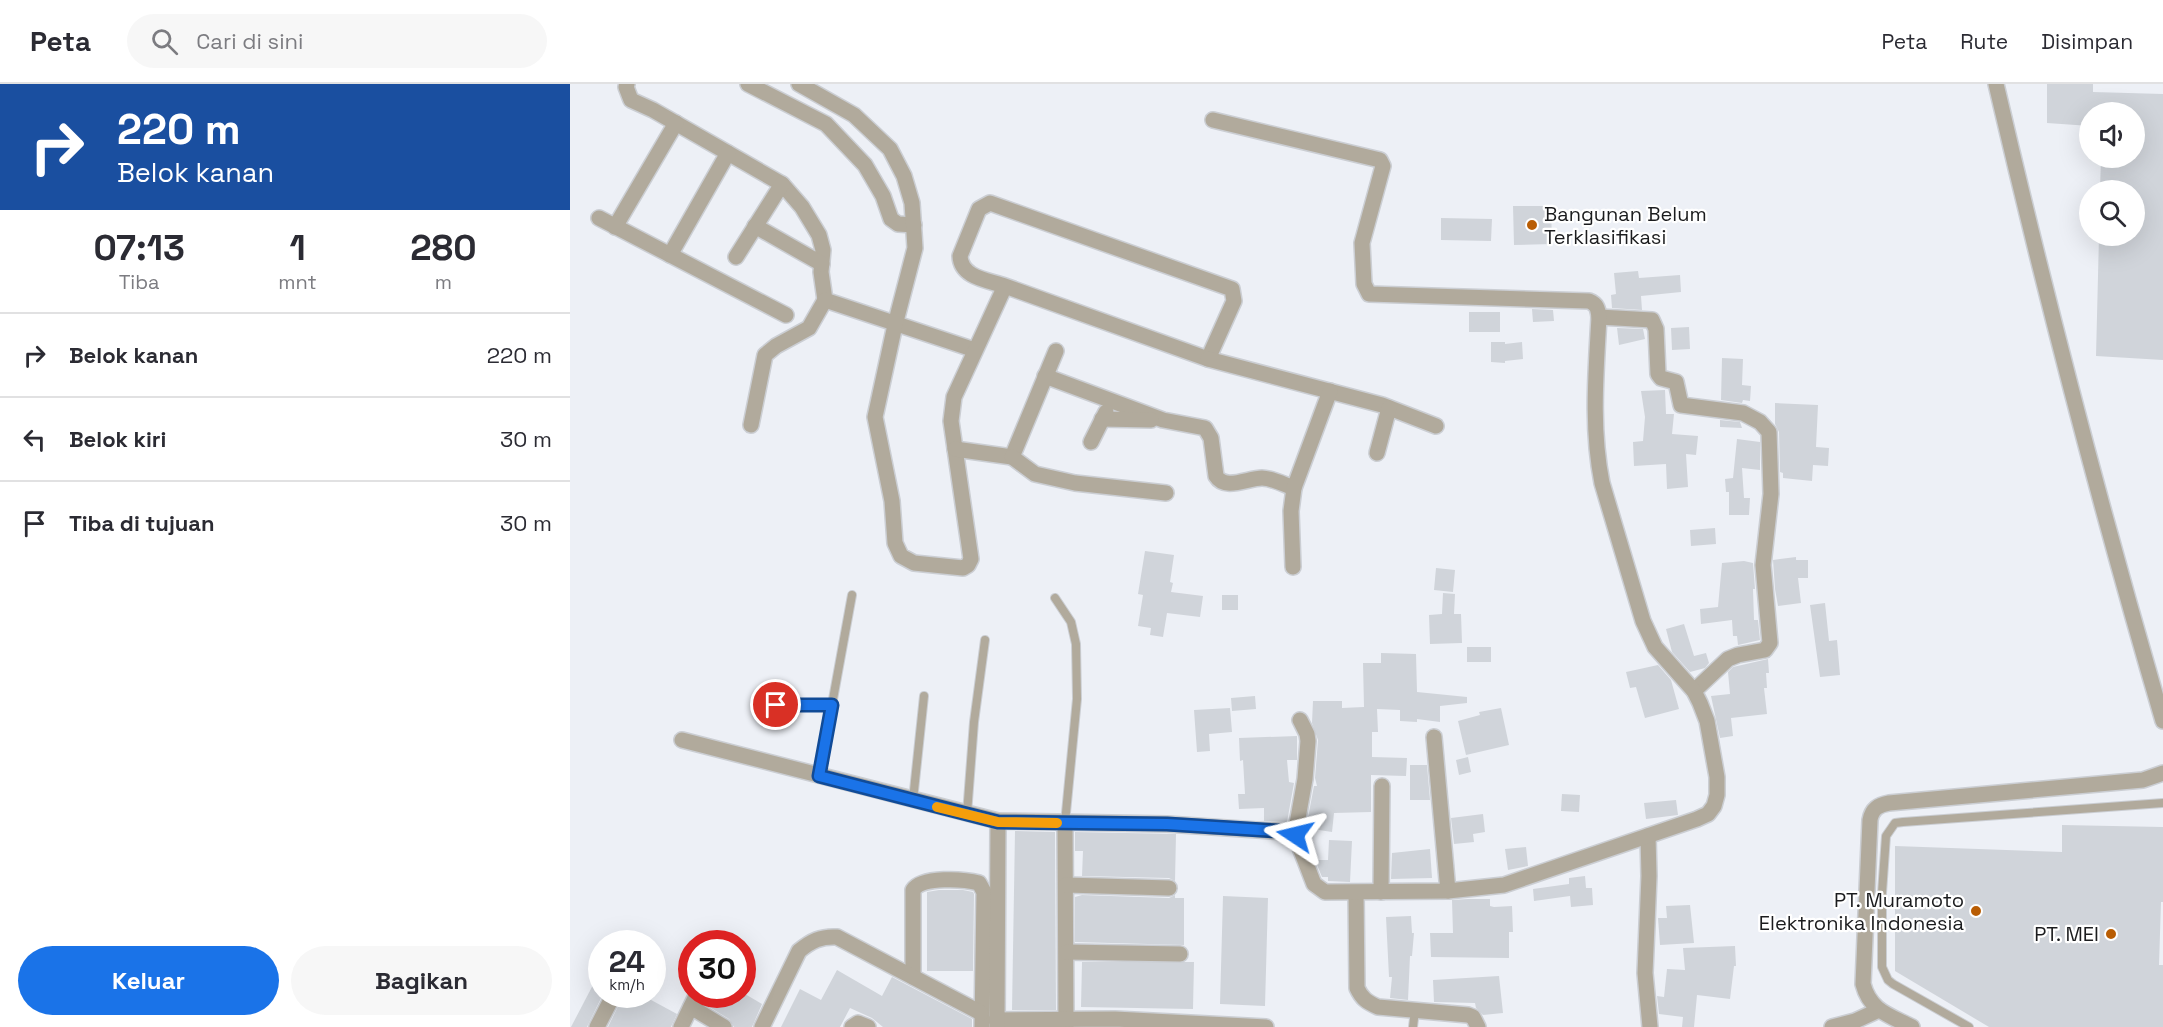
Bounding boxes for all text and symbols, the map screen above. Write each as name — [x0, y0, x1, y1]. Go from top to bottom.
search box — [127, 14, 547, 68]
text: Peta — [30, 23, 91, 59]
icon: search — [148, 25, 181, 58]
text: Cari di sini — [196, 27, 303, 55]
text: Peta — [1881, 28, 1927, 55]
text: Rute — [1960, 28, 2008, 55]
text: Disimpan — [2041, 28, 2133, 55]
map controls — [2079, 102, 2145, 246]
button: sound — [2079, 102, 2145, 168]
text: 220 m — [117, 103, 241, 156]
icon: right — [18, 108, 96, 186]
text: Belok kanan — [117, 155, 274, 190]
button: search — [2079, 180, 2145, 246]
place label: Bangunan Belum Terklasifikasi — [1544, 201, 1707, 250]
marker: Bangunan Belum Terklasifikasi — [1525, 218, 1539, 232]
text: 07:13 — [93, 225, 185, 271]
text: 1 — [289, 225, 306, 271]
text: 280 — [410, 225, 477, 271]
text: Tiba — [119, 269, 160, 295]
text: mnt — [278, 269, 317, 295]
text: m — [435, 269, 452, 295]
icon: right — [18, 339, 51, 372]
text: Belok kanan — [69, 341, 198, 369]
text: 220 m — [487, 341, 552, 369]
icon: left — [18, 423, 51, 456]
text: Belok kiri — [69, 425, 166, 453]
text: 30 m — [500, 425, 552, 453]
icon: arrive — [18, 507, 51, 540]
text: Tiba di tujuan — [69, 509, 215, 537]
text: 30 m — [500, 509, 552, 537]
pin — [750, 679, 801, 730]
icon: arrive — [759, 688, 792, 721]
position arrow — [1263, 803, 1327, 867]
place label: PT. Muramoto Elektronika Indonesia — [1759, 887, 1964, 936]
marker: PT. Muramoto Elektronika Indonesia — [1969, 904, 1983, 918]
place label: PT. MEI — [2034, 921, 2099, 947]
marker: PT. MEI — [2104, 927, 2118, 941]
speed limit sign: 30 — [678, 930, 756, 1008]
text: 24 — [609, 942, 645, 981]
button: Keluar — [18, 946, 279, 1015]
button: Bagikan — [291, 946, 552, 1015]
text: km/h — [609, 975, 645, 994]

